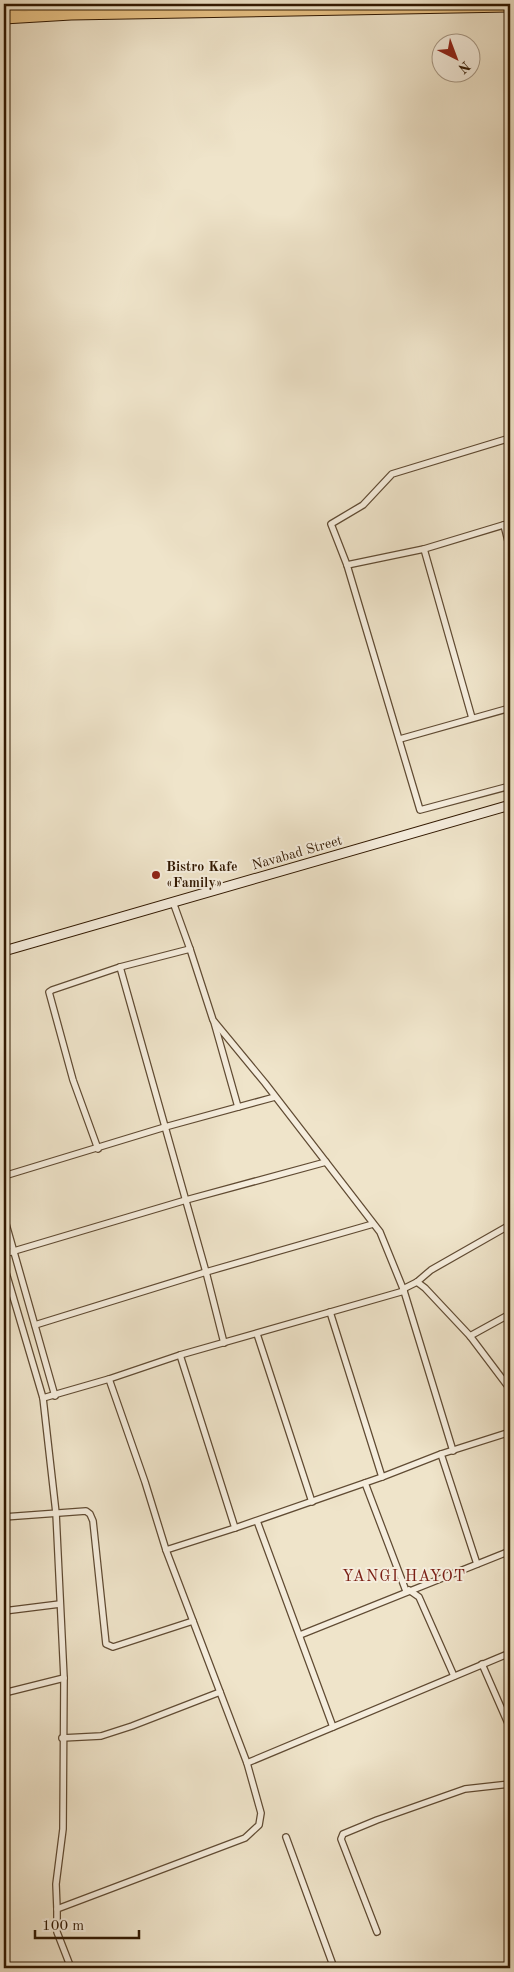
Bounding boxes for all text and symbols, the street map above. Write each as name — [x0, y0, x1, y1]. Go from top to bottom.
north arrow — [432, 32, 482, 82]
text: N — [455, 58, 473, 76]
street label: Navabad Street — [250, 833, 344, 873]
place label: Bistro Kafe «Family» — [166, 860, 238, 890]
marker: Bistro Kafe «Family» — [150, 869, 162, 881]
district label: YANGI HAYOT — [342, 1569, 466, 1585]
scale bar — [35, 1907, 139, 1939]
text: 100 m — [42, 1919, 84, 1934]

